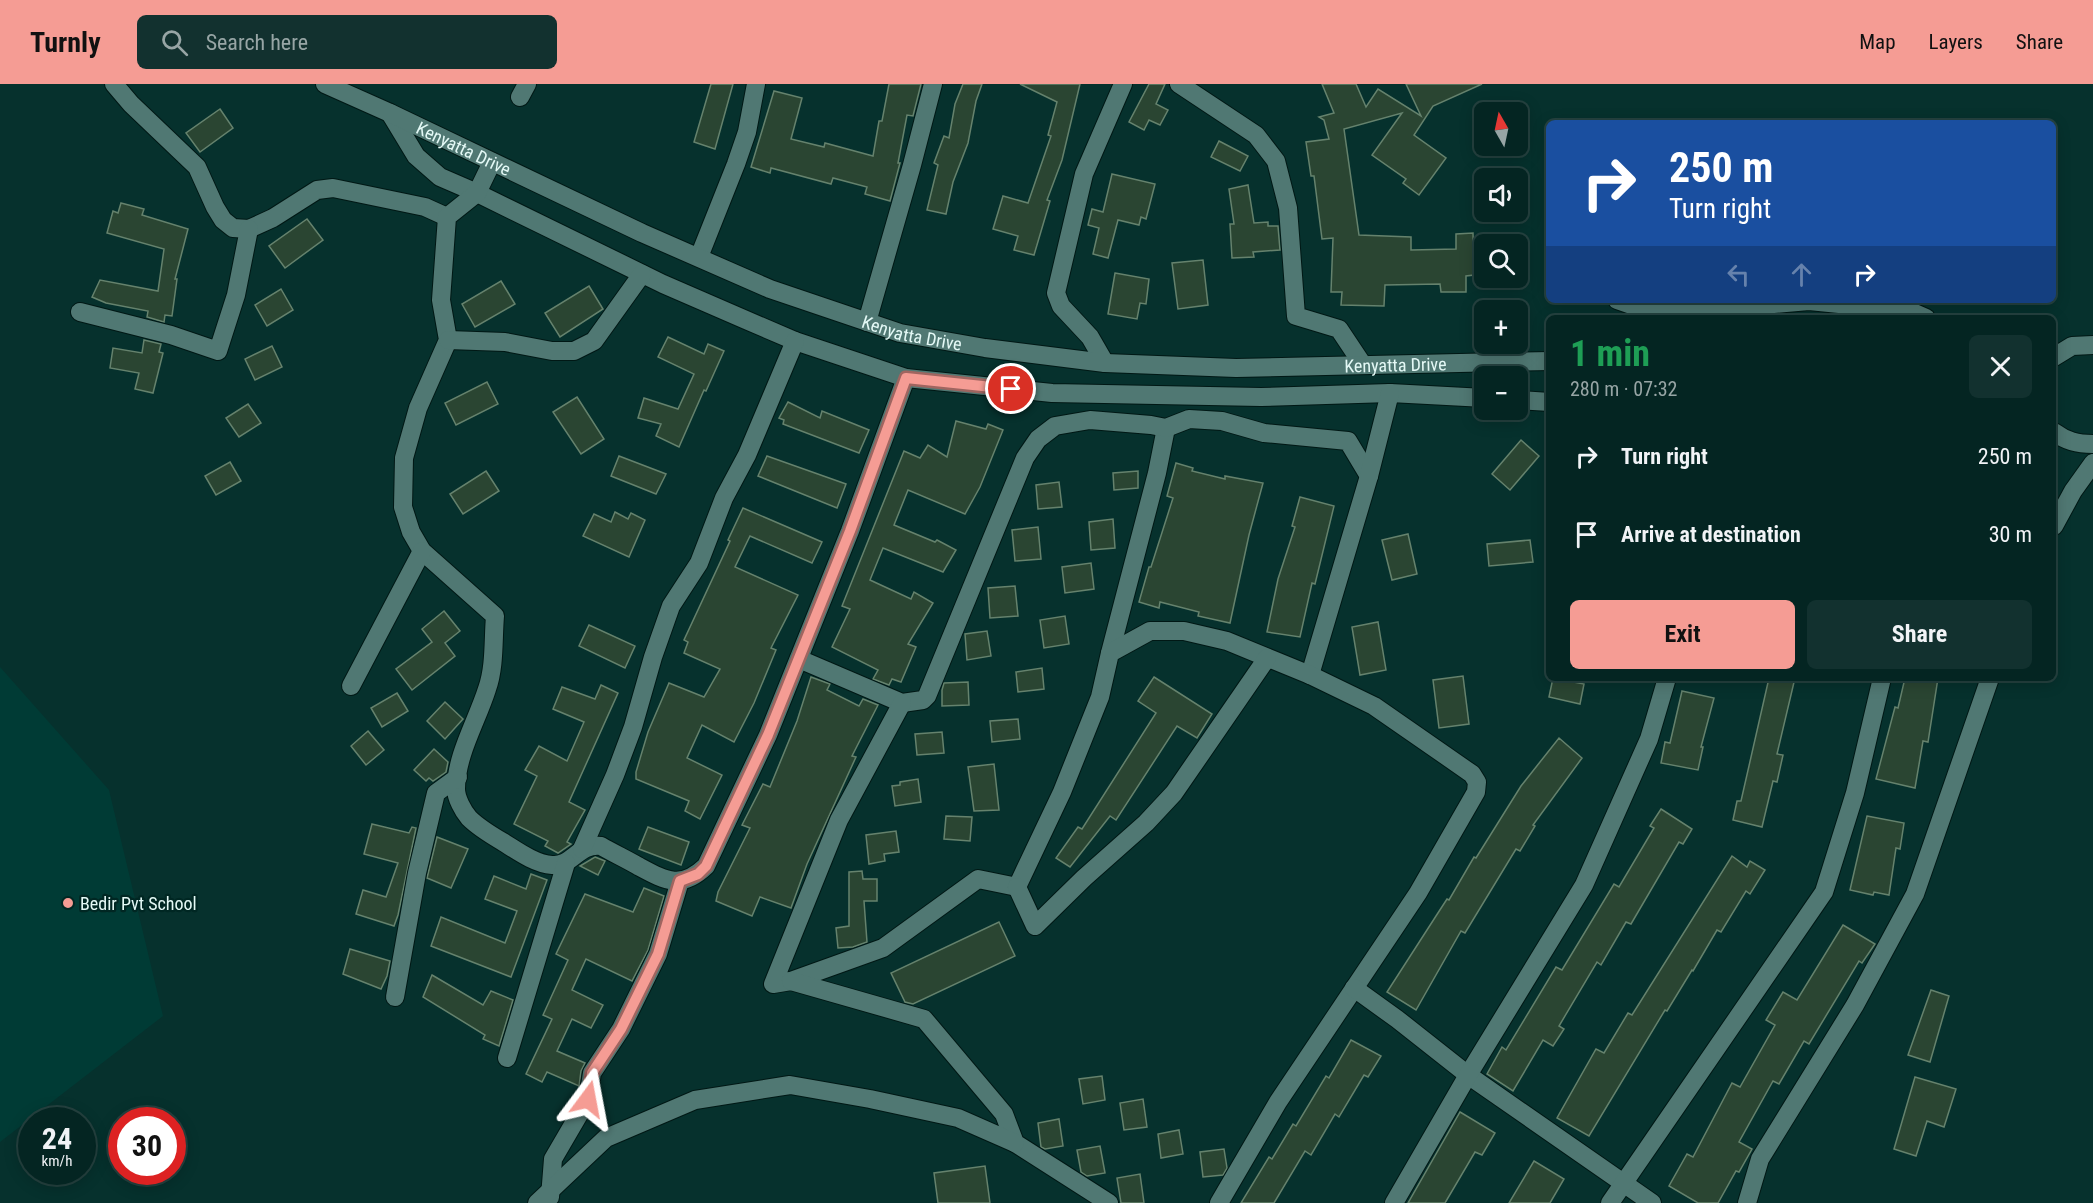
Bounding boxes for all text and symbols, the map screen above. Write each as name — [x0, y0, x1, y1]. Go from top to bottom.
search box — [137, 15, 557, 69]
text: Turnly — [30, 26, 101, 59]
icon: search — [158, 26, 191, 59]
text: Search here — [206, 30, 308, 55]
text: Map — [1859, 30, 1896, 54]
text: Layers — [1929, 30, 1983, 54]
text: Share — [2016, 30, 2063, 54]
north arrow — [1474, 102, 1528, 156]
map controls — [1474, 102, 1528, 420]
street label: Kenyatta Drive — [413, 117, 514, 180]
text: 250 m — [1669, 143, 1774, 192]
icon: right — [1570, 144, 1648, 222]
button: sound — [1474, 168, 1528, 222]
text: Turn right — [1669, 193, 1771, 225]
button: search — [1474, 234, 1528, 288]
icon: left — [1722, 258, 1755, 291]
icon: ahead — [1785, 258, 1818, 291]
icon: right — [1848, 258, 1881, 291]
button: + — [1474, 300, 1528, 354]
street label: Kenyatta Drive — [859, 310, 964, 354]
text: 1 min — [1570, 333, 1650, 375]
button: close — [1969, 335, 2032, 398]
street label: Kenyatta Drive — [1344, 353, 1447, 376]
pin — [985, 363, 1036, 414]
button: − — [1474, 366, 1528, 420]
icon: arrive — [994, 372, 1027, 405]
text: 280 m · 07:32 — [1570, 377, 1677, 401]
icon: right — [1570, 440, 1603, 473]
text: Turn right — [1621, 444, 1708, 469]
text: 250 m — [1978, 444, 2032, 469]
icon: arrive — [1570, 518, 1603, 551]
text: Arrive at destination — [1621, 522, 1801, 547]
text: 30 m — [1989, 522, 2032, 547]
button: Exit — [1570, 600, 1795, 669]
button: Share — [1807, 600, 2032, 669]
place label: Bedir Pvt School — [80, 893, 197, 914]
marker: Bedir Pvt School — [61, 896, 75, 910]
position arrow — [556, 1067, 620, 1131]
speed limit sign: 30 — [108, 1107, 186, 1185]
text: 24 — [42, 1121, 72, 1156]
text: km/h — [42, 1152, 72, 1170]

